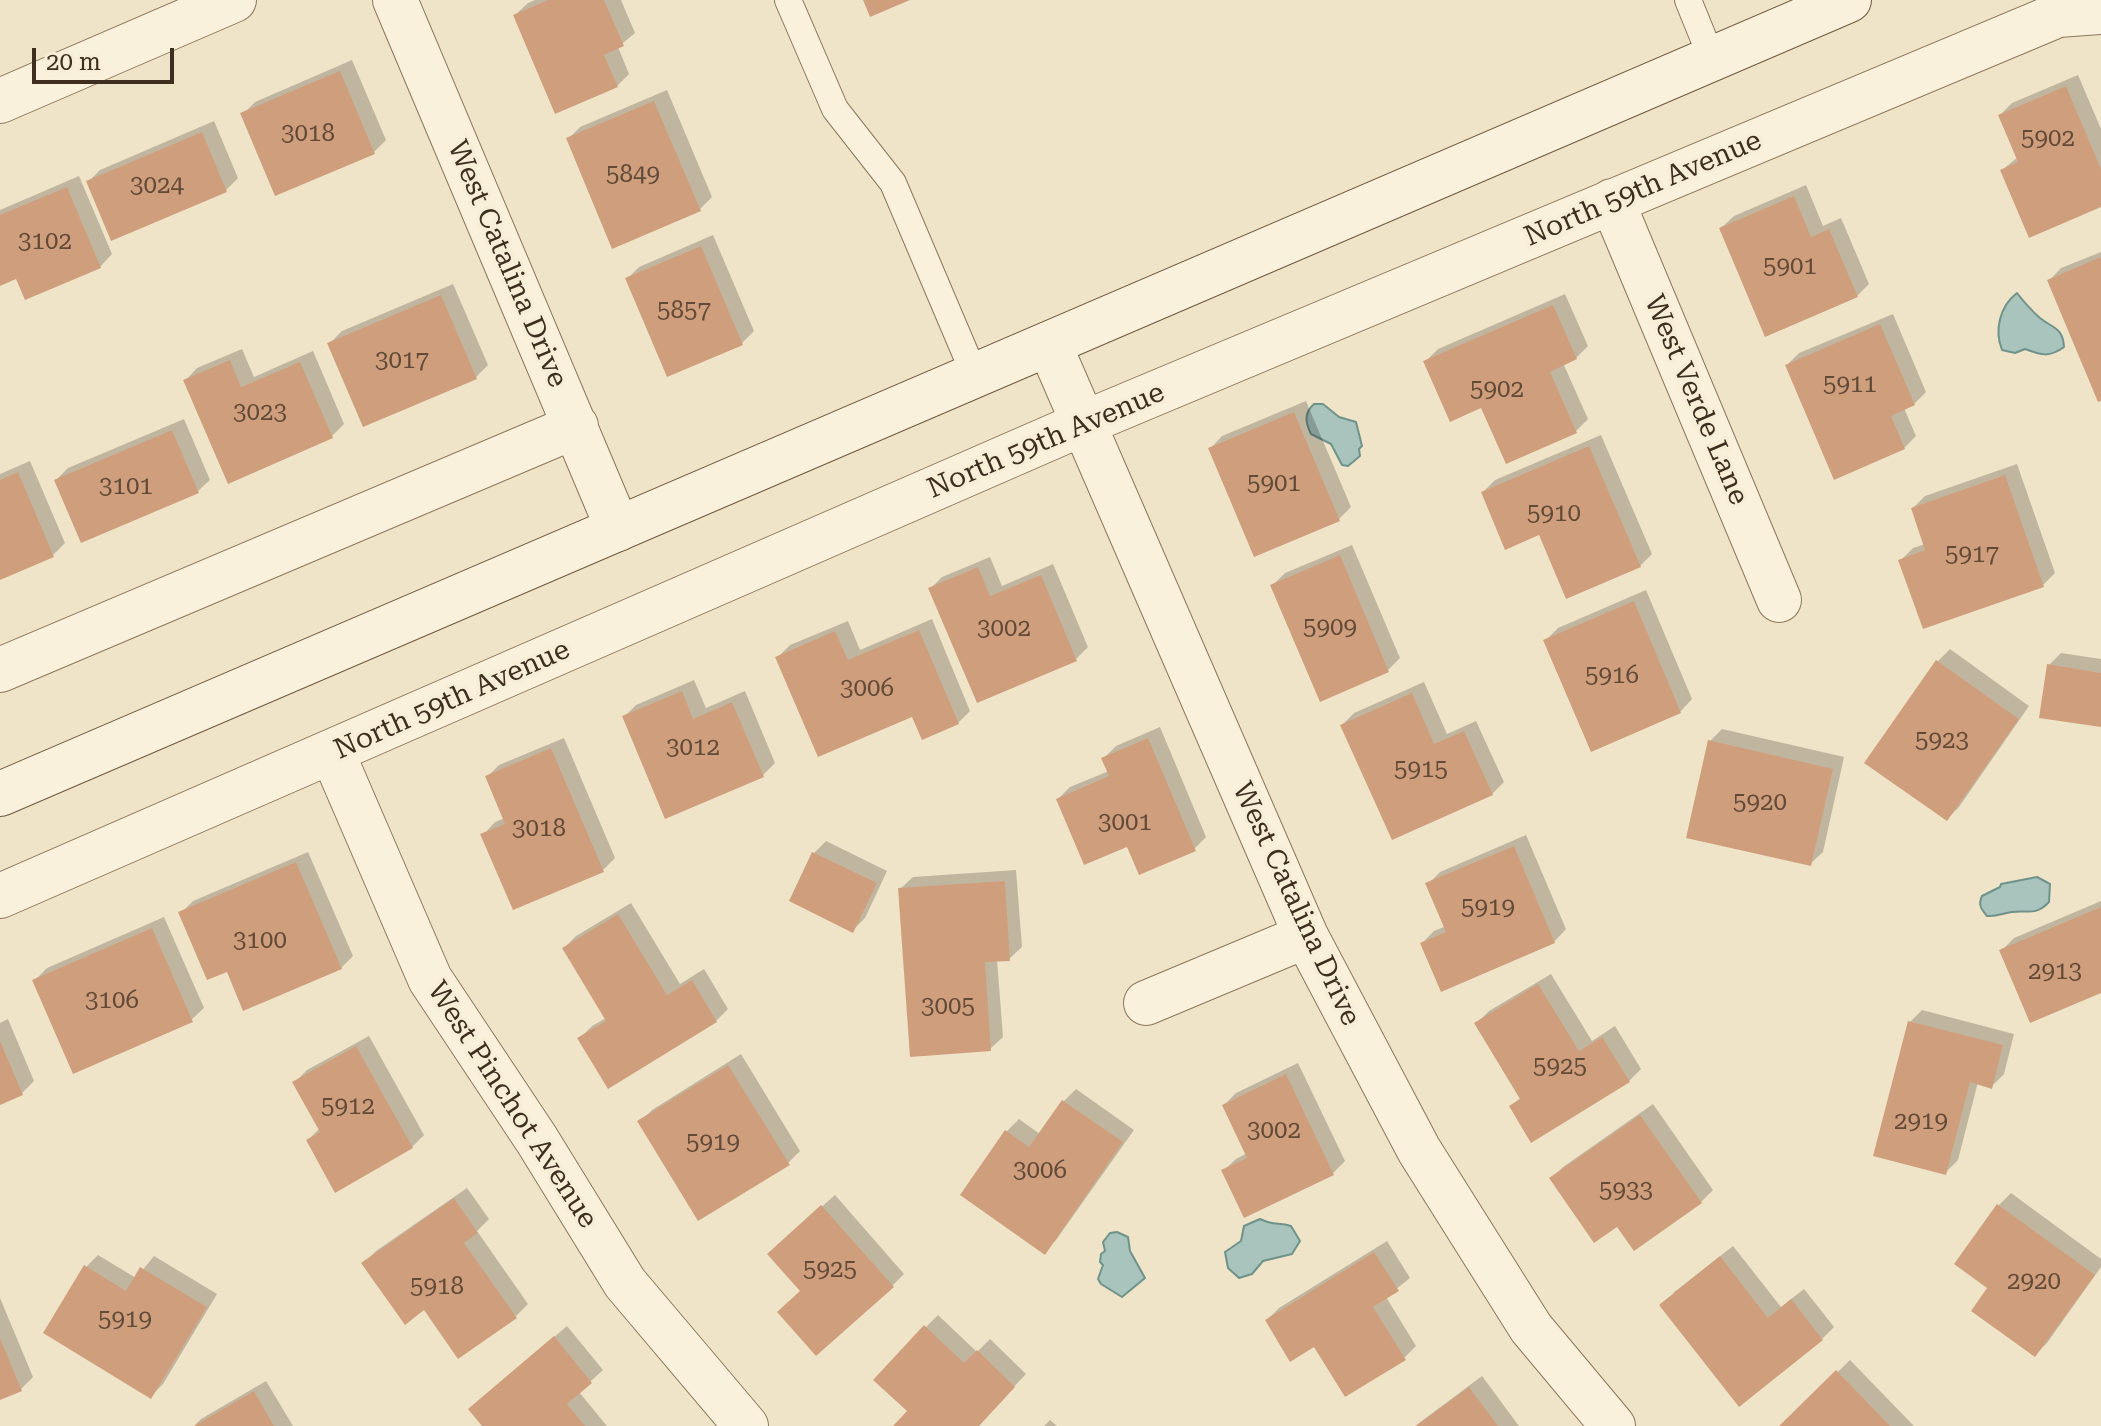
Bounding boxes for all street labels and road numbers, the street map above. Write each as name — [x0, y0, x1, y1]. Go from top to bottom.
street label: North 59th Avenue — [1519, 124, 1767, 254]
street label: West Catalina Drive — [440, 136, 574, 392]
street label: West Verde Lane — [1637, 290, 1755, 510]
street label: North 59th Avenue — [922, 376, 1170, 506]
street label: North 59th Avenue — [329, 633, 575, 767]
street label: West Catalina Drive — [1225, 777, 1367, 1031]
street label: West Pinchot Avenue — [420, 975, 604, 1235]

